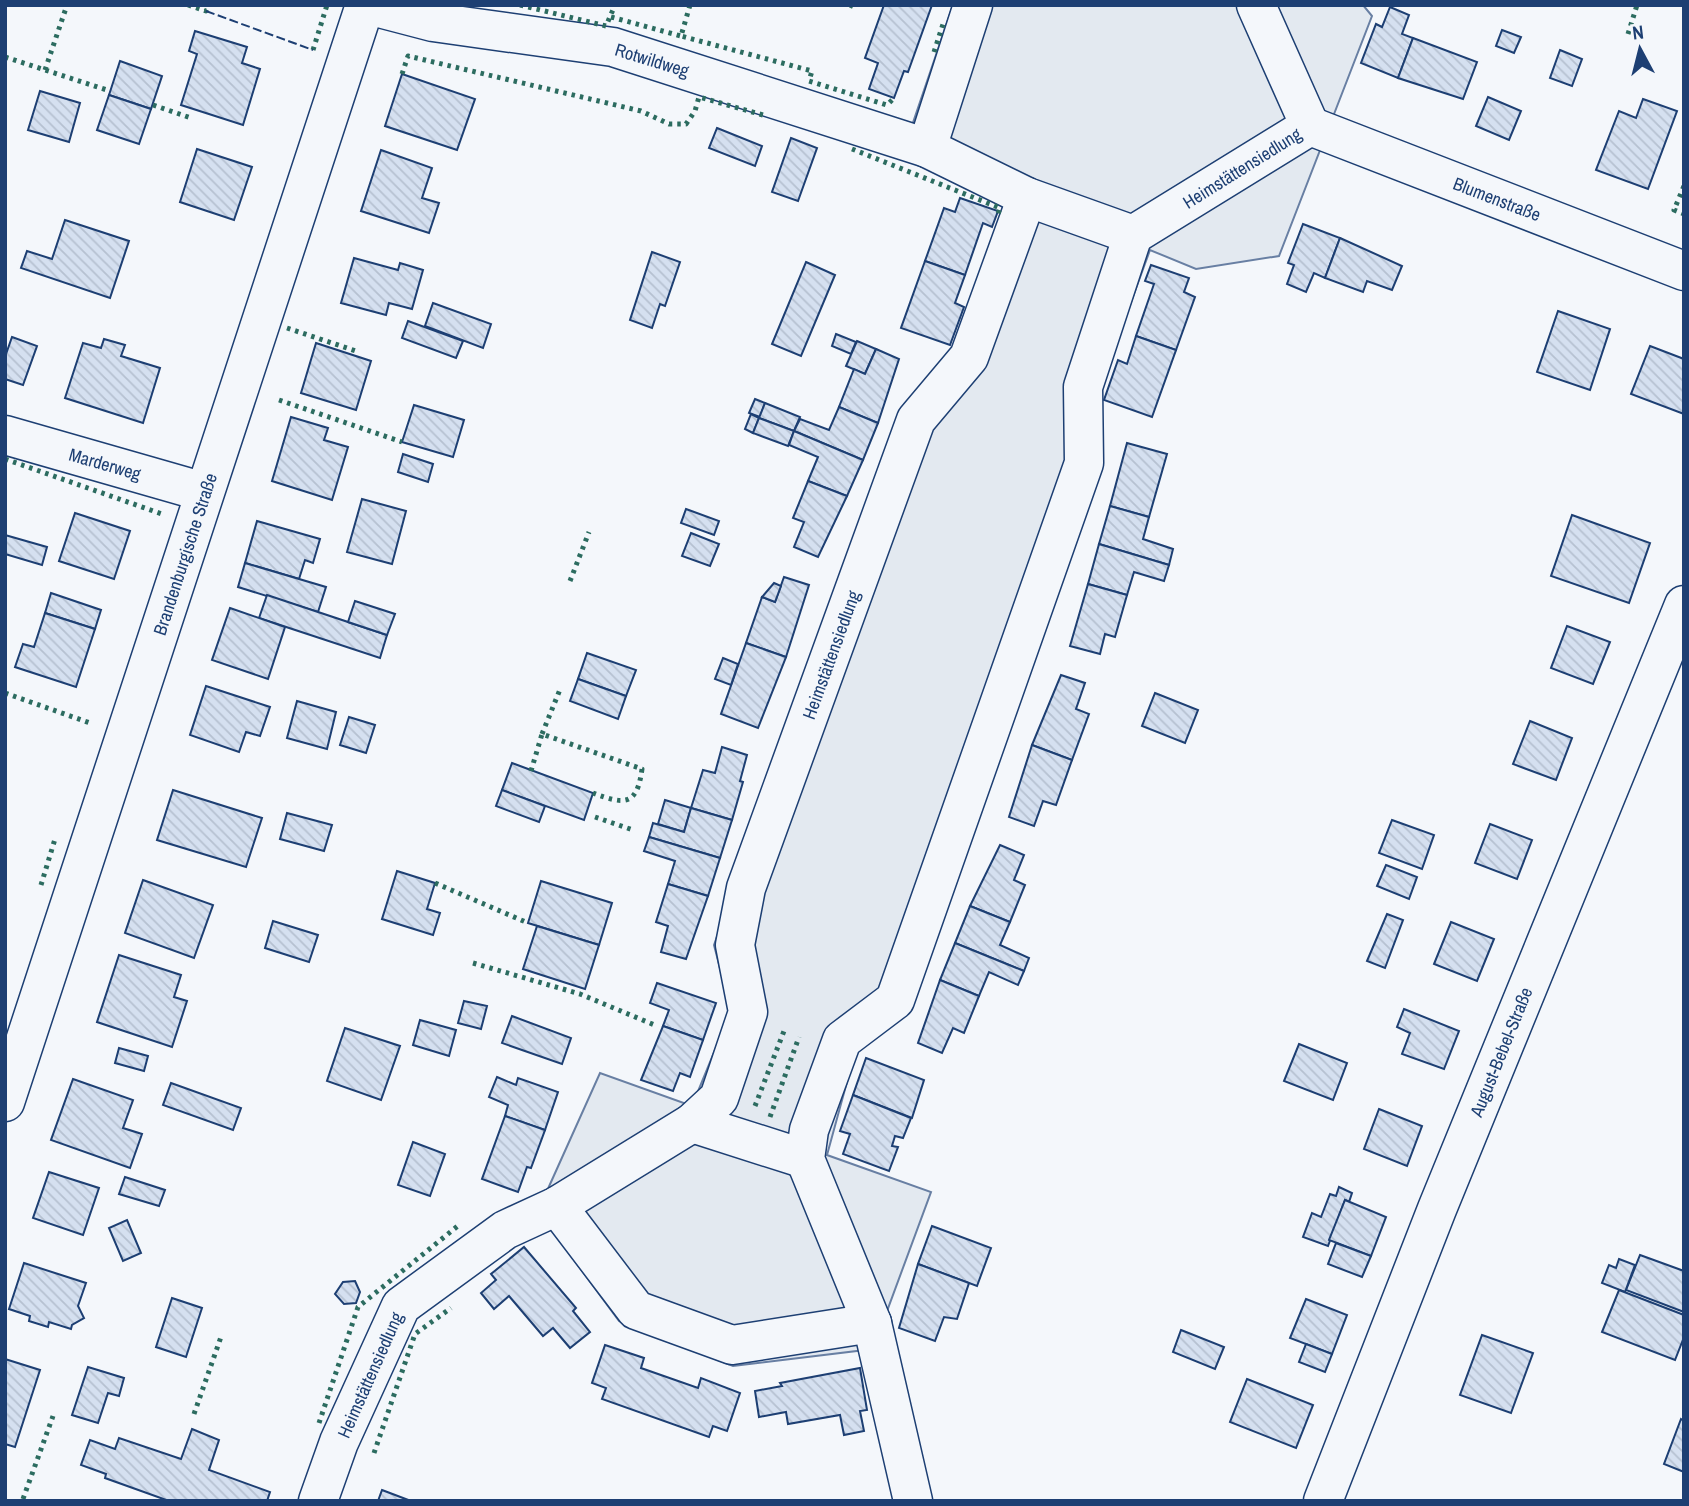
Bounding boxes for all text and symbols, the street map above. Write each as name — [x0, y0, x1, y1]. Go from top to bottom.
north arrow — [1605, 14, 1675, 84]
text: N — [1631, 19, 1645, 46]
street label: Rotwildweg — [612, 37, 693, 83]
street label: Heimstättensiedlung — [1178, 121, 1307, 214]
street label: Blumenstraße — [1450, 171, 1544, 227]
street label: Marderweg — [66, 442, 145, 486]
street label: Brandenburgische Straße — [147, 470, 223, 638]
street label: Heimstättensiedlung — [796, 586, 866, 723]
street label: August-Bebel-Straße — [1463, 983, 1538, 1122]
street label: Heimstättensiedlung — [331, 1307, 409, 1442]

